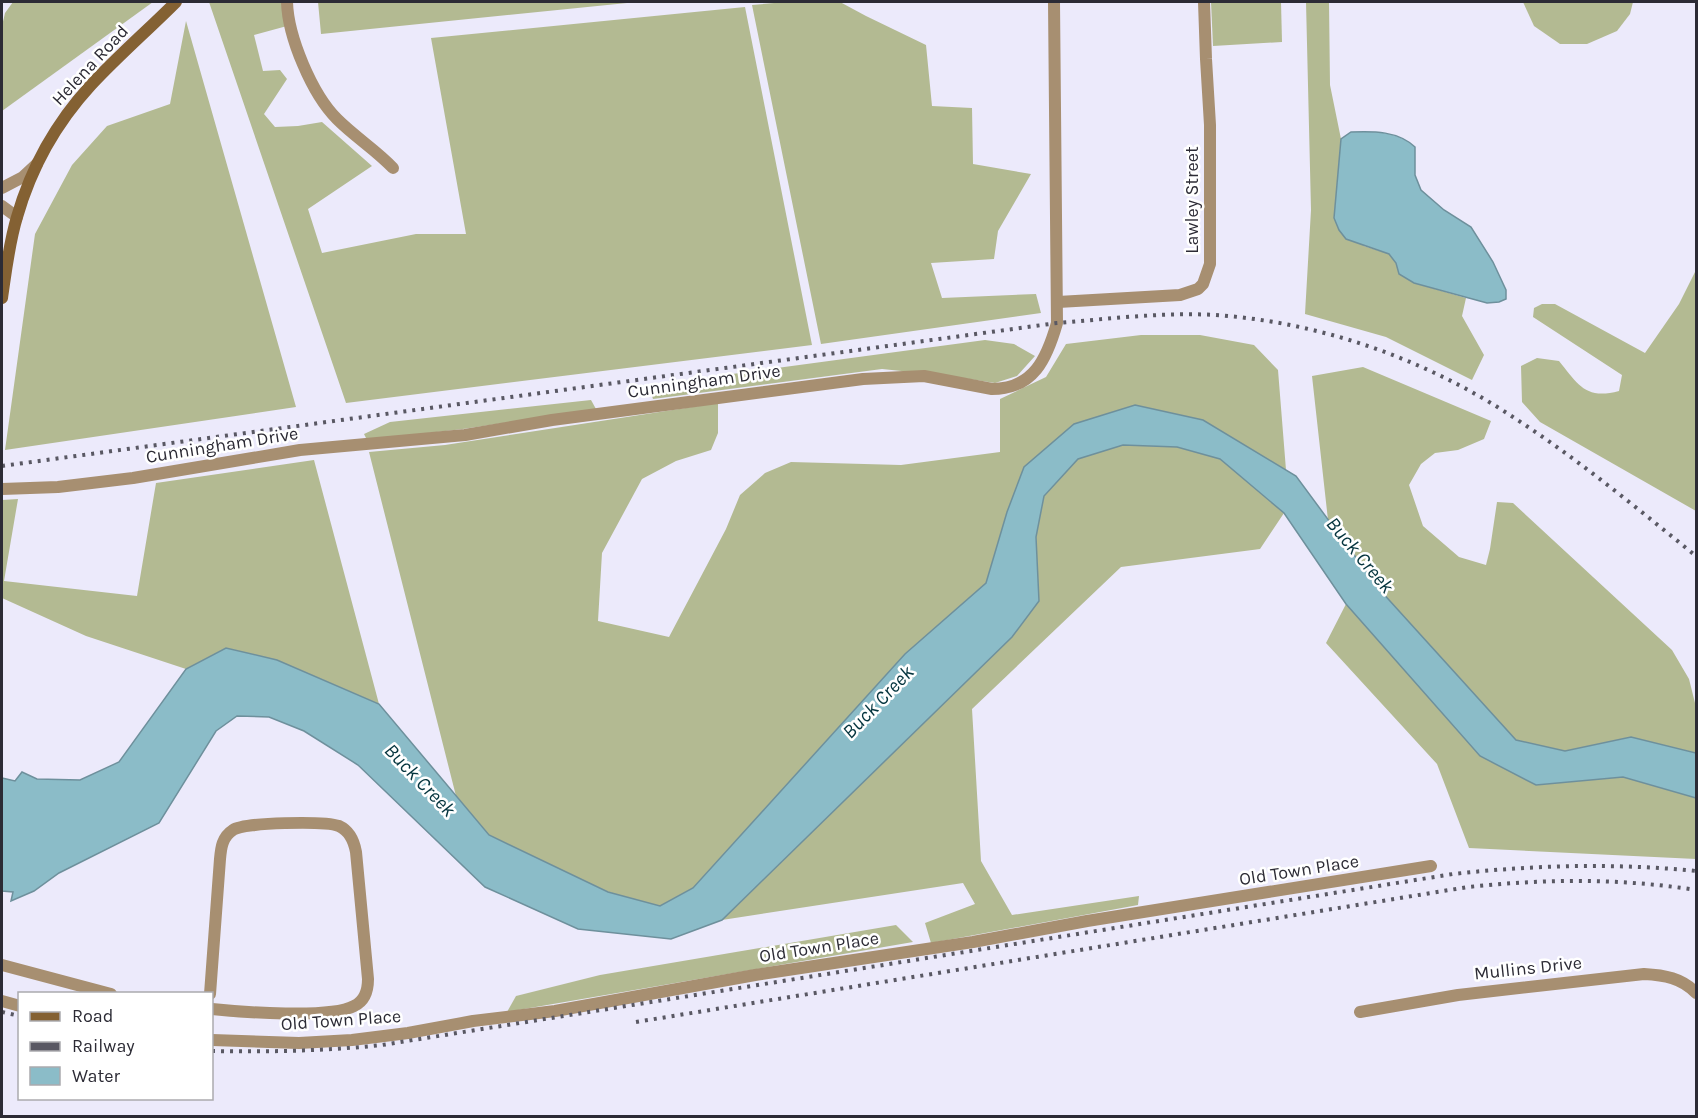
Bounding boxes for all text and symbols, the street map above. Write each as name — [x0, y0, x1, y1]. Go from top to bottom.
street label: Helena Road — [47, 20, 133, 110]
street label: Lawley Street — [1181, 146, 1203, 254]
street label: Cunningham Drive — [626, 359, 782, 403]
street label: Cunningham Drive — [144, 422, 300, 468]
water label: Buck Creek — [1321, 512, 1399, 598]
water label: Buck Creek — [838, 660, 919, 743]
water label: Buck Creek — [380, 739, 461, 822]
street label: Old Town Place — [1238, 850, 1360, 890]
street label: Old Town Place — [758, 927, 880, 967]
street label: Mullins Drive — [1473, 951, 1583, 985]
legend — [18, 992, 213, 1100]
text: Road — [72, 1005, 113, 1027]
street label: Old Town Place — [280, 1005, 402, 1035]
text: Railway — [72, 1035, 135, 1057]
text: Water — [72, 1065, 120, 1087]

